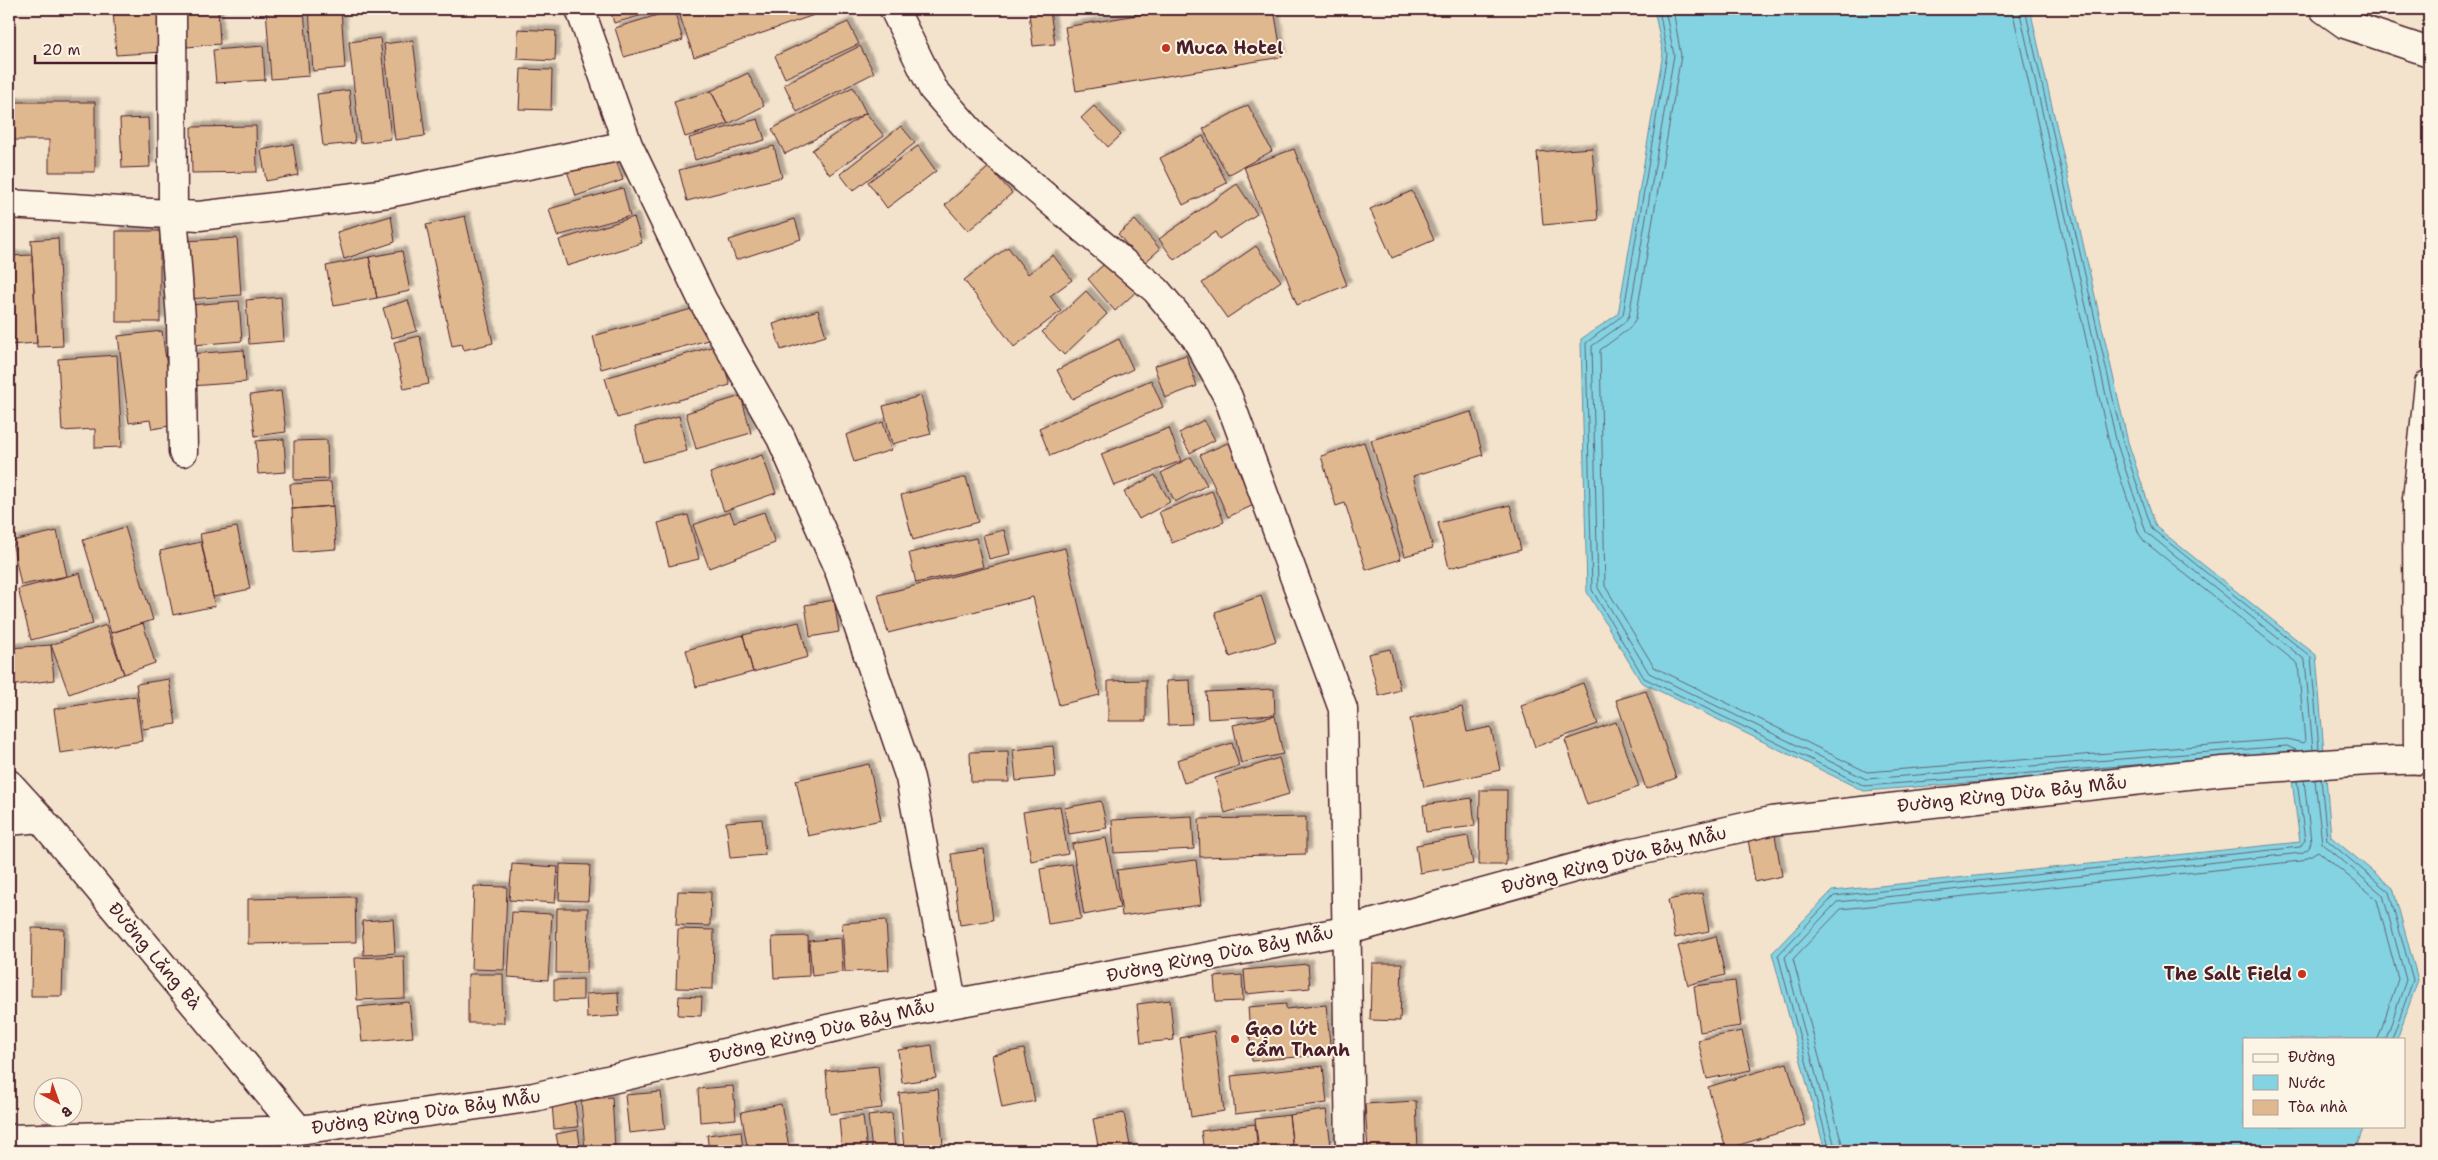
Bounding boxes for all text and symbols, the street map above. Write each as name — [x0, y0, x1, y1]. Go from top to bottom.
scale bar — [35, 32, 156, 64]
place label: Muca Hotel — [1176, 36, 1284, 60]
text: 20 m — [42, 40, 81, 60]
marker: Muca Hotel — [1160, 42, 1172, 54]
street label: Đường Rừng Dừa Bảy Mẫu — [1896, 770, 2128, 818]
street label: Đường Rừng Dừa Bảy Mẫu — [1499, 820, 1729, 900]
street label: Đường Lăng Bà — [103, 897, 207, 1015]
street label: Đường Rừng Dừa Bảy Mẫu — [1104, 920, 1336, 988]
place label: The Salt Field — [2164, 962, 2292, 986]
marker: The Salt Field — [2296, 968, 2308, 980]
street label: Đường Rừng Dừa Bảy Mẫu — [707, 993, 937, 1069]
place label: Gạo lứt Cẩm Thanh — [1245, 1017, 1350, 1062]
marker: Gạo lứt Cẩm Thanh — [1229, 1033, 1241, 1045]
legend — [2243, 1038, 2406, 1128]
text: Đường — [2288, 1047, 2335, 1067]
text: Nước — [2288, 1073, 2325, 1093]
north arrow — [32, 1078, 82, 1128]
street label: Đường Rừng Dừa Bảy Mẫu — [310, 1084, 542, 1140]
text: Tòa nhà — [2288, 1097, 2348, 1117]
text: B — [57, 1102, 76, 1122]

